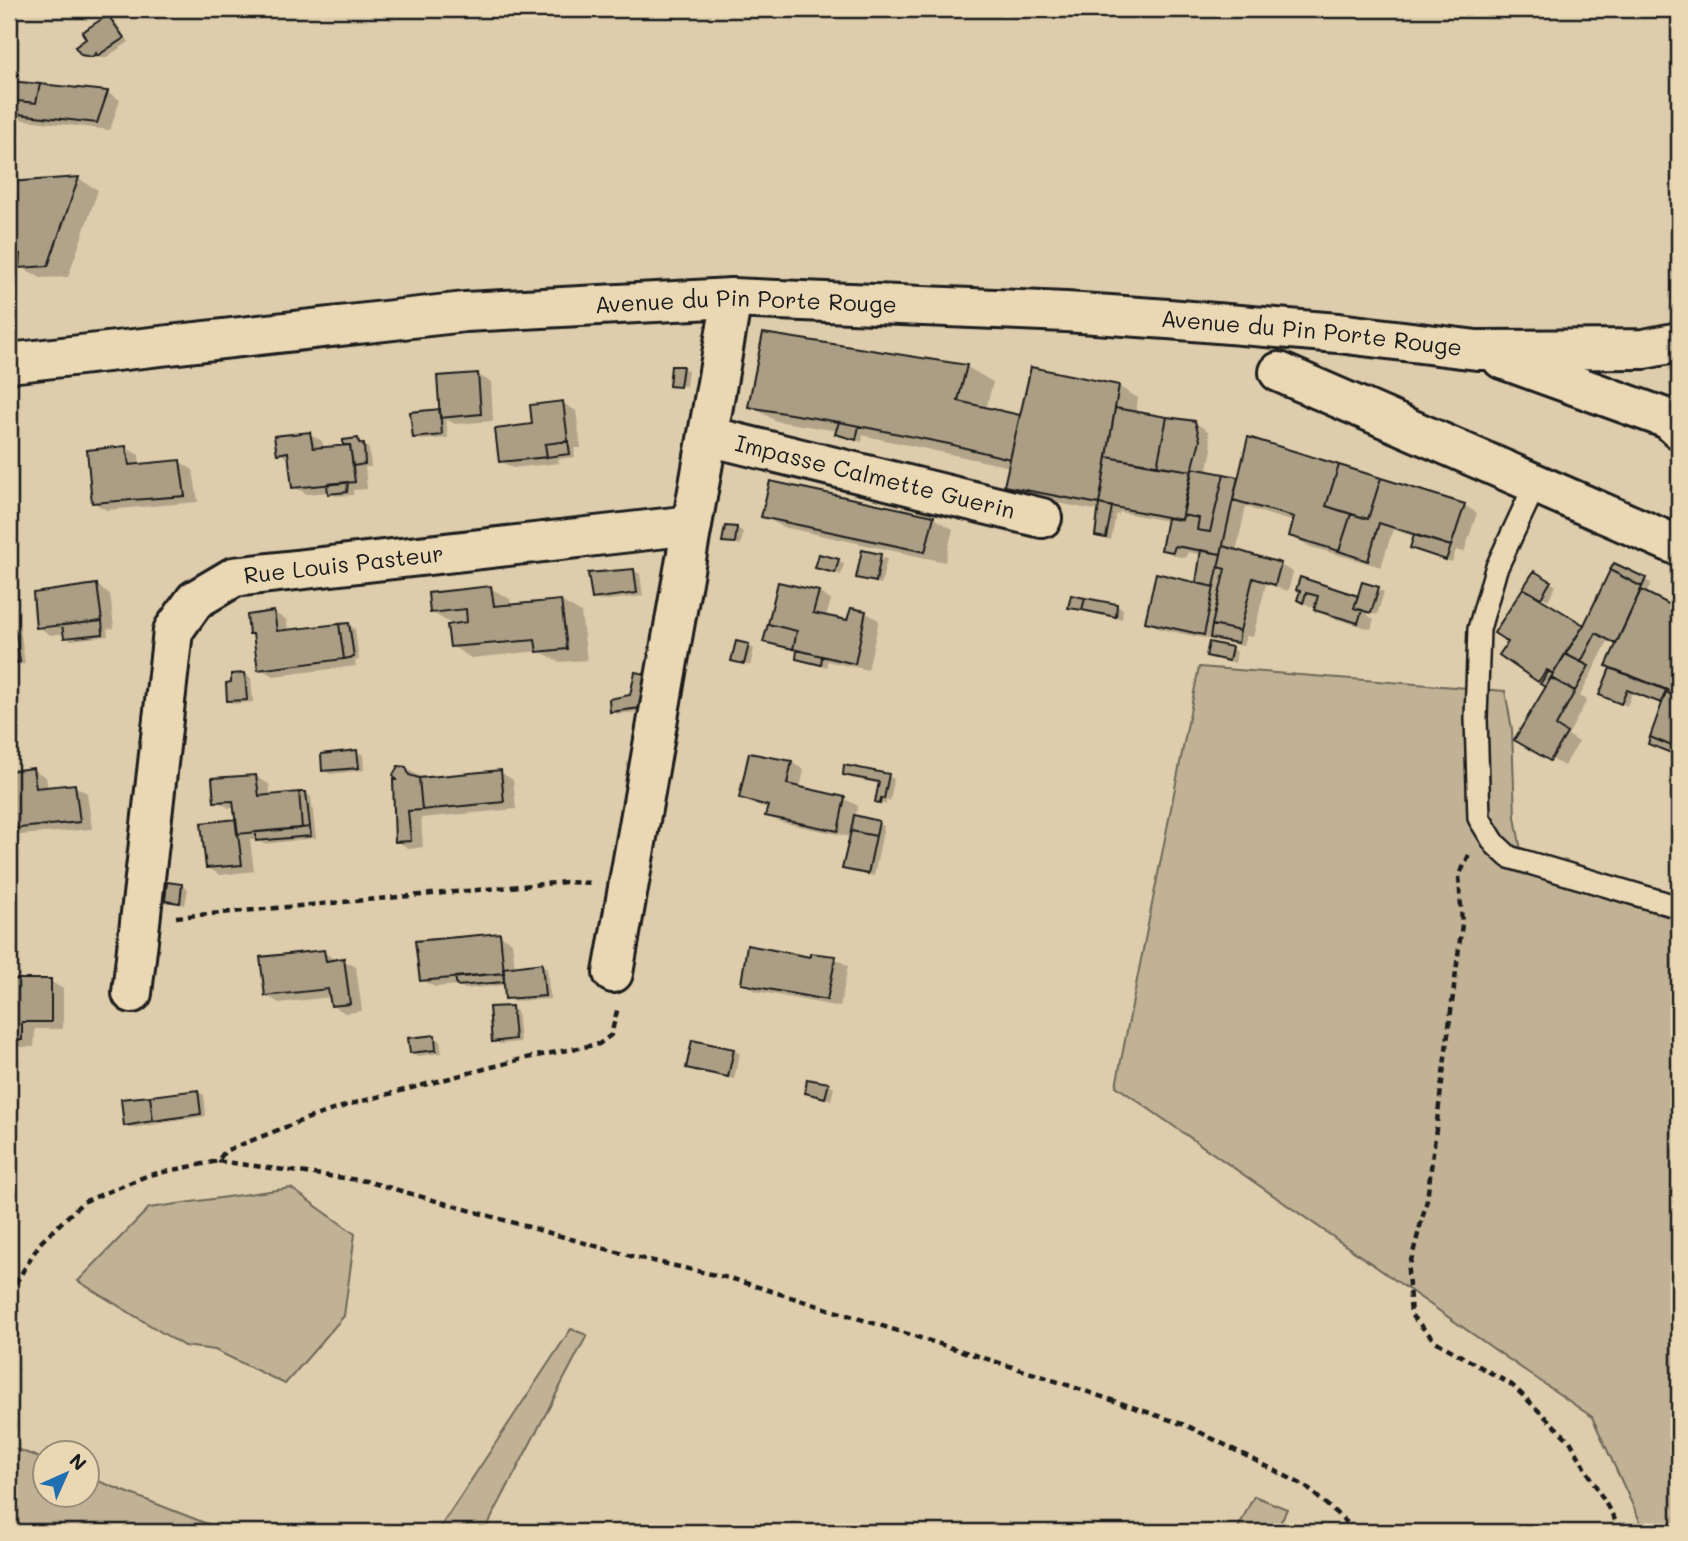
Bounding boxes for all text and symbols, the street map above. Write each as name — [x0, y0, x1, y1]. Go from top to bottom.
street label: Avenue du Pin Porte Rouge — [594, 282, 898, 319]
street label: Avenue du Pin Porte Rouge — [1160, 303, 1464, 362]
street label: Impasse Calmette Guerin — [732, 427, 1018, 525]
street label: Rue Louis Pasteur — [242, 537, 445, 590]
north arrow — [32, 1440, 102, 1510]
text: N — [64, 1448, 92, 1476]

